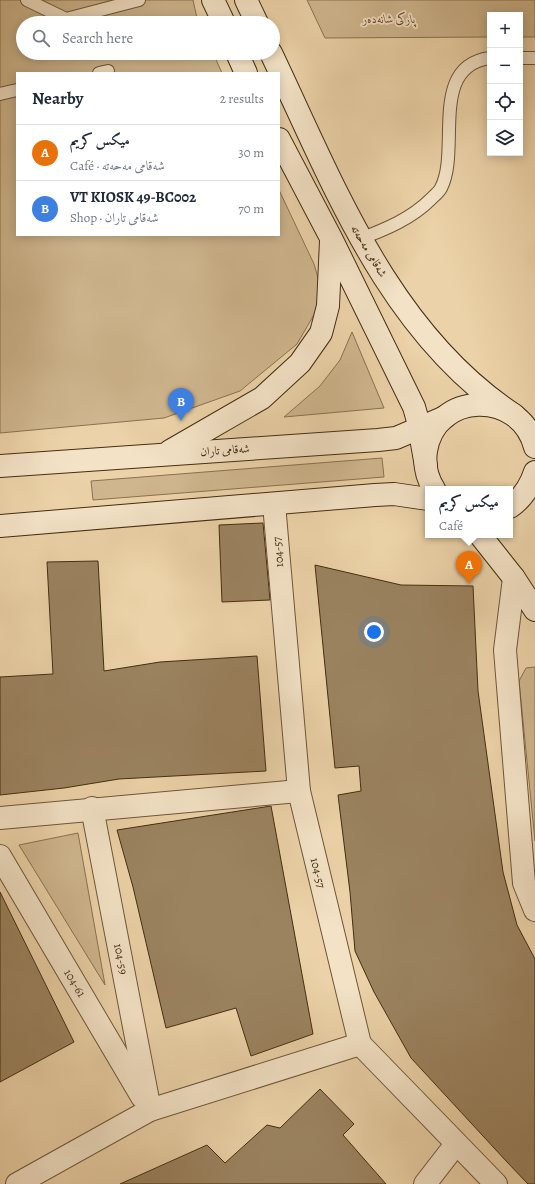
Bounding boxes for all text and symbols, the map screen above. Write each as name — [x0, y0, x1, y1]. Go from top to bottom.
park label: پارکی شانەدەر — [362, 11, 417, 28]
map controls — [487, 12, 523, 156]
button: + — [487, 12, 523, 48]
search box — [16, 16, 280, 60]
icon: search — [30, 27, 52, 49]
text: Search here — [62, 28, 133, 48]
button: − — [487, 48, 523, 84]
button: locate — [487, 84, 523, 120]
text: Nearby — [32, 87, 83, 110]
text: 2 results — [220, 90, 264, 107]
button: layers — [487, 120, 523, 156]
text: ميكس كريم — [70, 130, 130, 150]
text: A — [41, 144, 49, 161]
text: 30 m — [238, 144, 264, 161]
text: Café · شەقامی مەحەتە — [70, 157, 165, 174]
text: VT KIOSK 49-BC002 — [70, 187, 196, 207]
text: B — [41, 200, 49, 217]
text: 70 m — [238, 200, 264, 217]
text: Shop · شەقامی تاران — [70, 209, 159, 226]
street label: شەقامی مەحەتە — [347, 222, 391, 280]
pin: B — [168, 388, 194, 421]
street label: شەقامی تاران — [200, 440, 251, 460]
popup — [425, 486, 513, 538]
text: ميكس كريم — [439, 492, 499, 512]
text: Café — [439, 517, 463, 534]
street label: 104-57 — [269, 535, 287, 568]
pin: A — [456, 551, 482, 584]
your location — [364, 622, 384, 642]
street label: 104-57 — [307, 856, 330, 891]
street label: 104-59 — [110, 942, 132, 976]
street label: 104-61 — [60, 966, 90, 1000]

